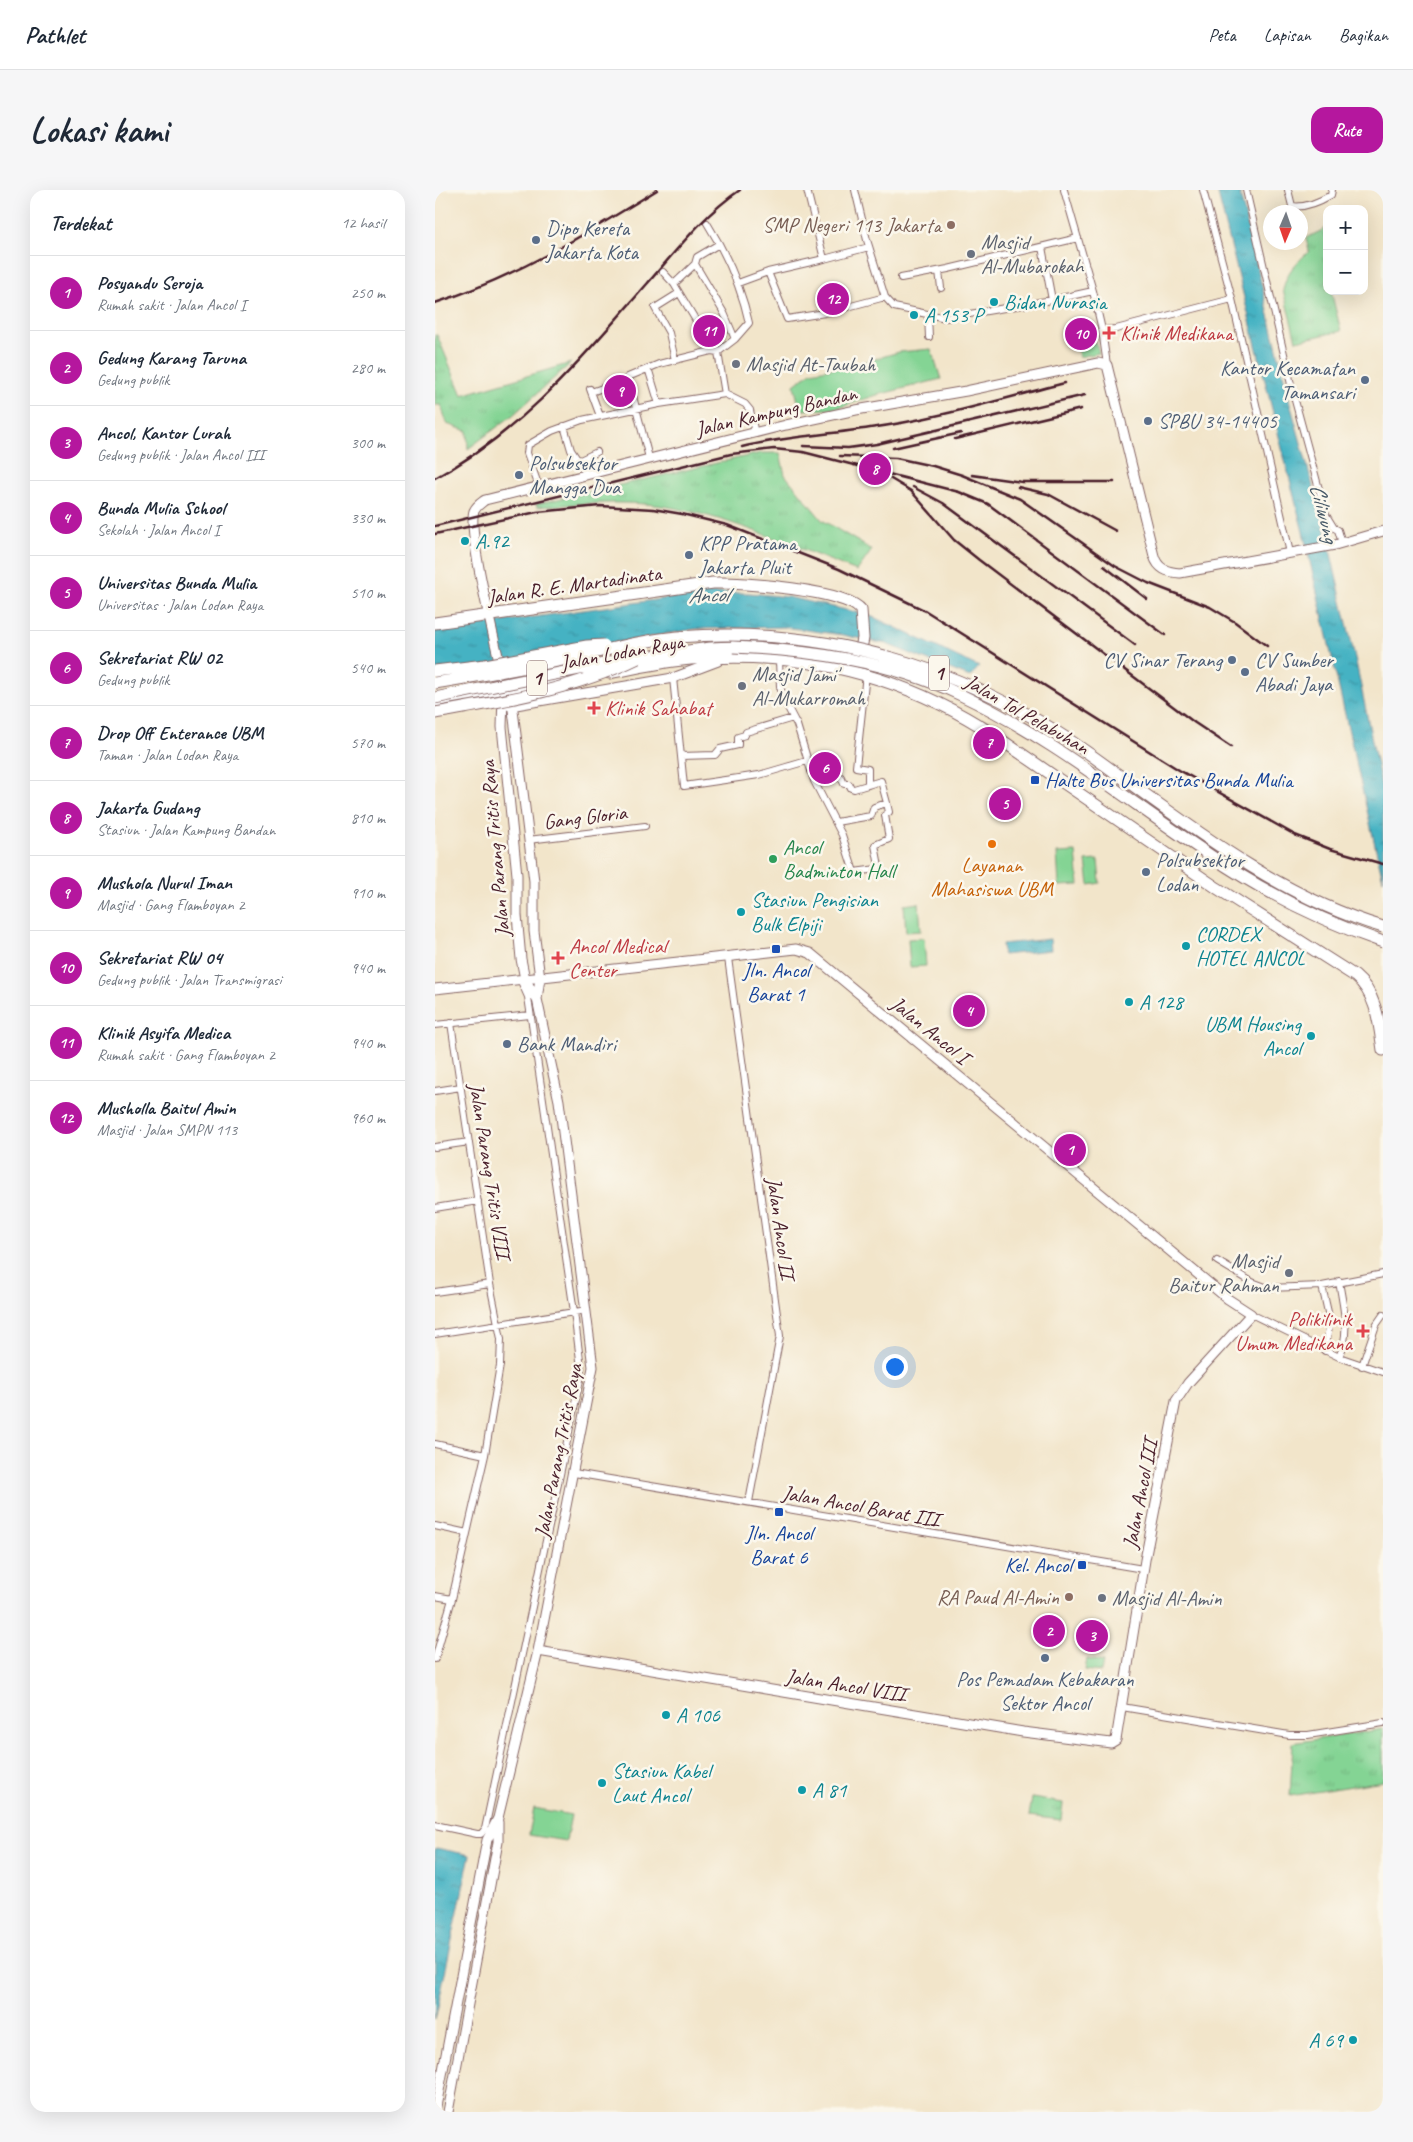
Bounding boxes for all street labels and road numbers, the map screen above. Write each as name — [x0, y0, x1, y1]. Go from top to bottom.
street label: Jalan Kampung Bandan — [692, 379, 861, 442]
street label: Jalan R. E. Martadinata — [484, 560, 664, 610]
street label: Jalan Lodan Raya — [557, 628, 688, 676]
road number: 1 — [929, 656, 949, 690]
road number: 1 — [527, 660, 547, 696]
street label: Jalan Tol Pelabuhan — [959, 667, 1094, 760]
street label: Jalan Parang Tritis Raya — [474, 758, 516, 939]
street label: Gang Gloria — [542, 799, 630, 835]
street label: Jalan Ancol I — [885, 990, 978, 1073]
street label: Jalan Parang Tritis VIII — [463, 1080, 517, 1265]
street label: Jalan Ancol II — [761, 1175, 802, 1285]
street label: Jalan Parang Tritis Raya — [528, 1360, 588, 1541]
street label: Jalan Ancol III — [1116, 1433, 1164, 1552]
street label: Jalan Ancol Barat III — [779, 1479, 946, 1533]
street label: Jalan Ancol VIII — [783, 1663, 912, 1708]

